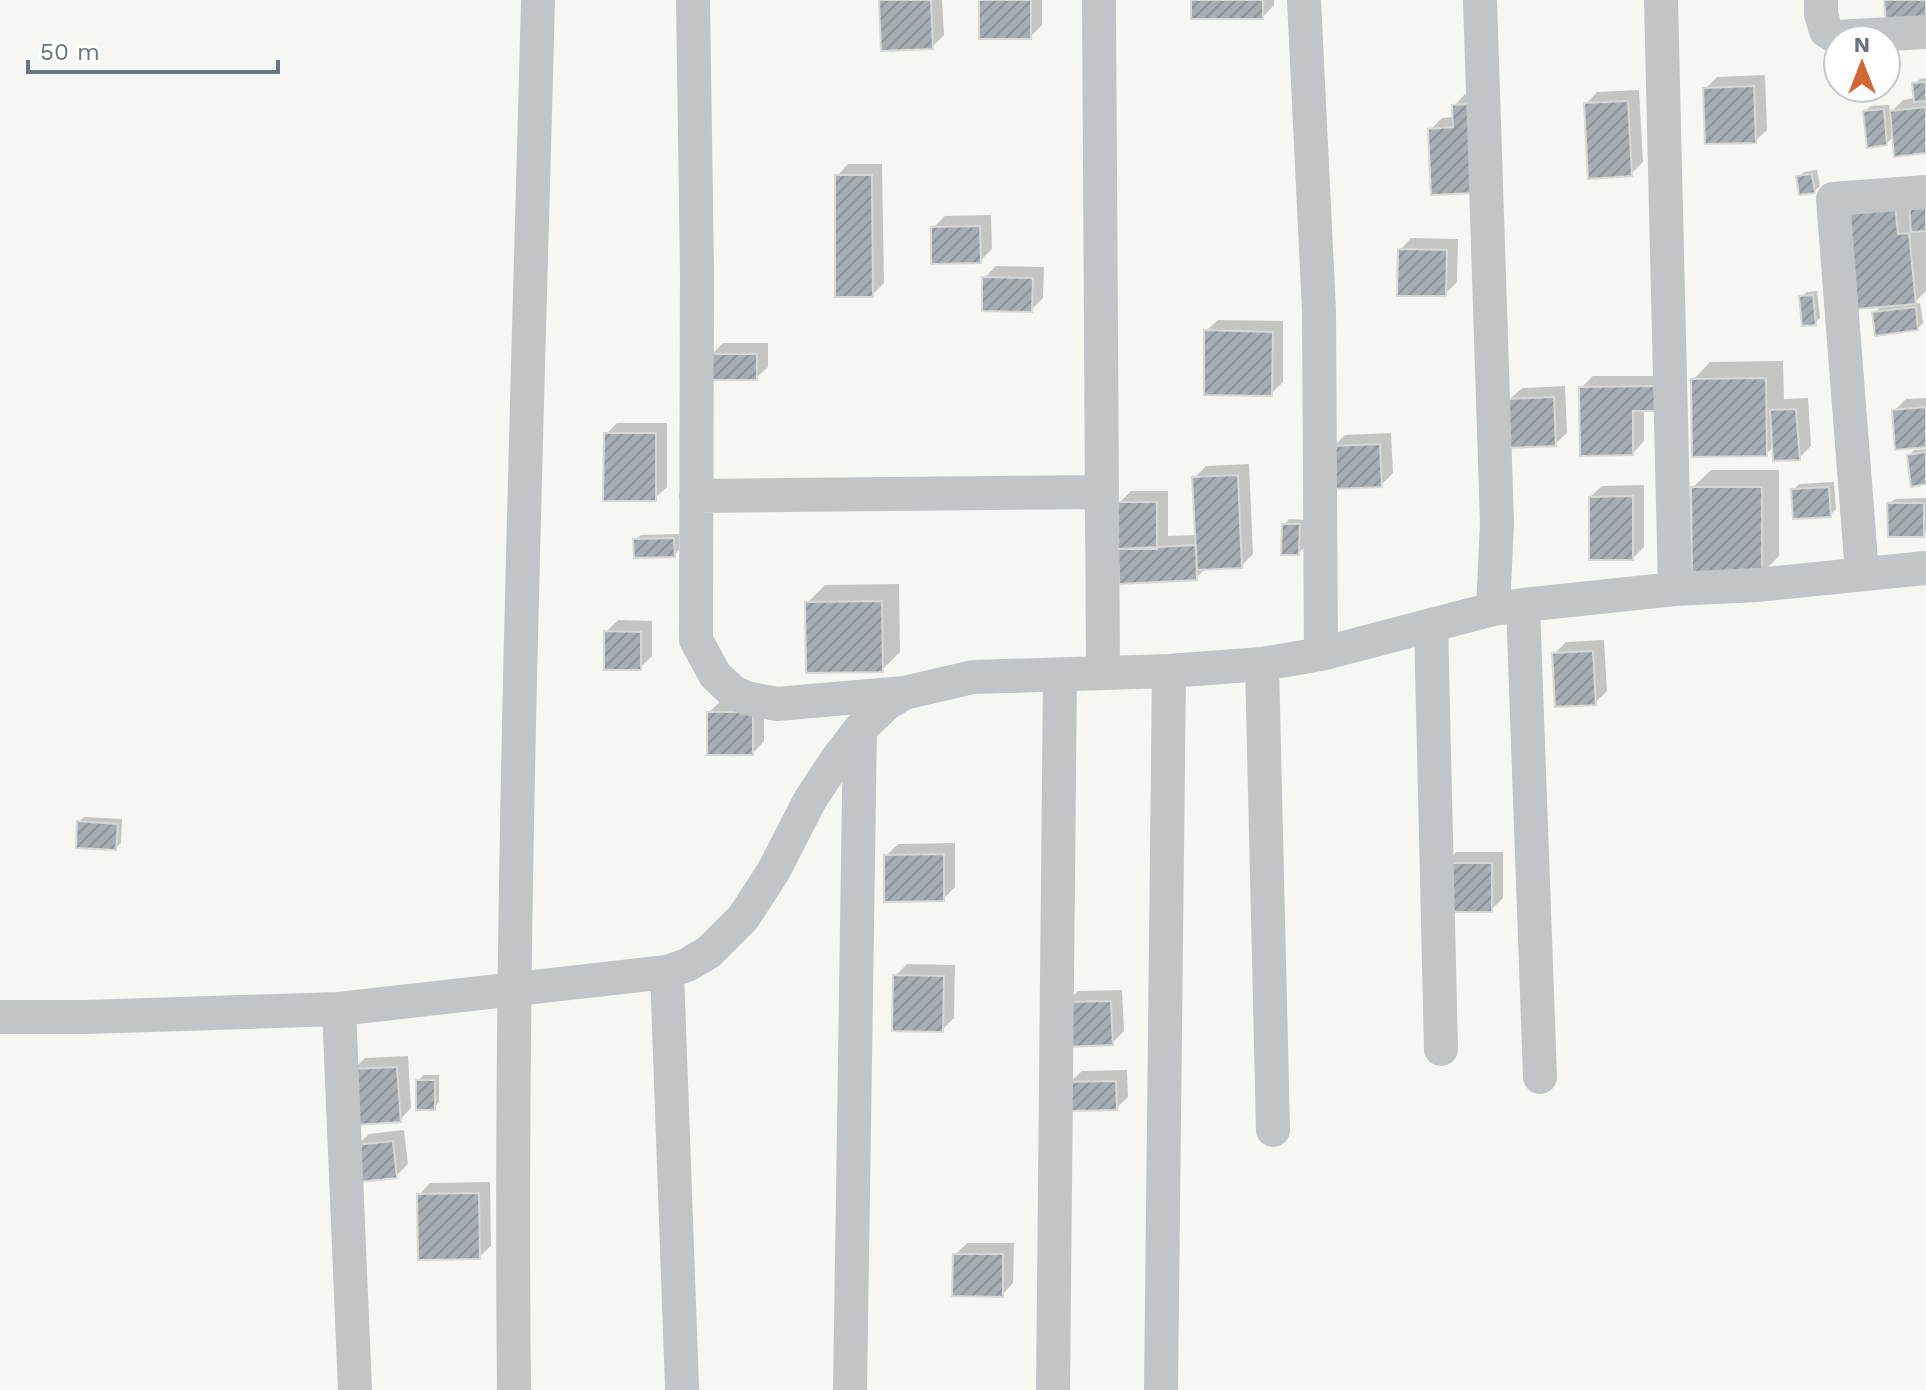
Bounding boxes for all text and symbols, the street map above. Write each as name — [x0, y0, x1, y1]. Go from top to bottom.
scale bar — [28, 24, 278, 74]
north arrow — [1822, 24, 1902, 104]
text: N — [1854, 32, 1870, 57]
text: 50 m — [40, 38, 100, 66]

